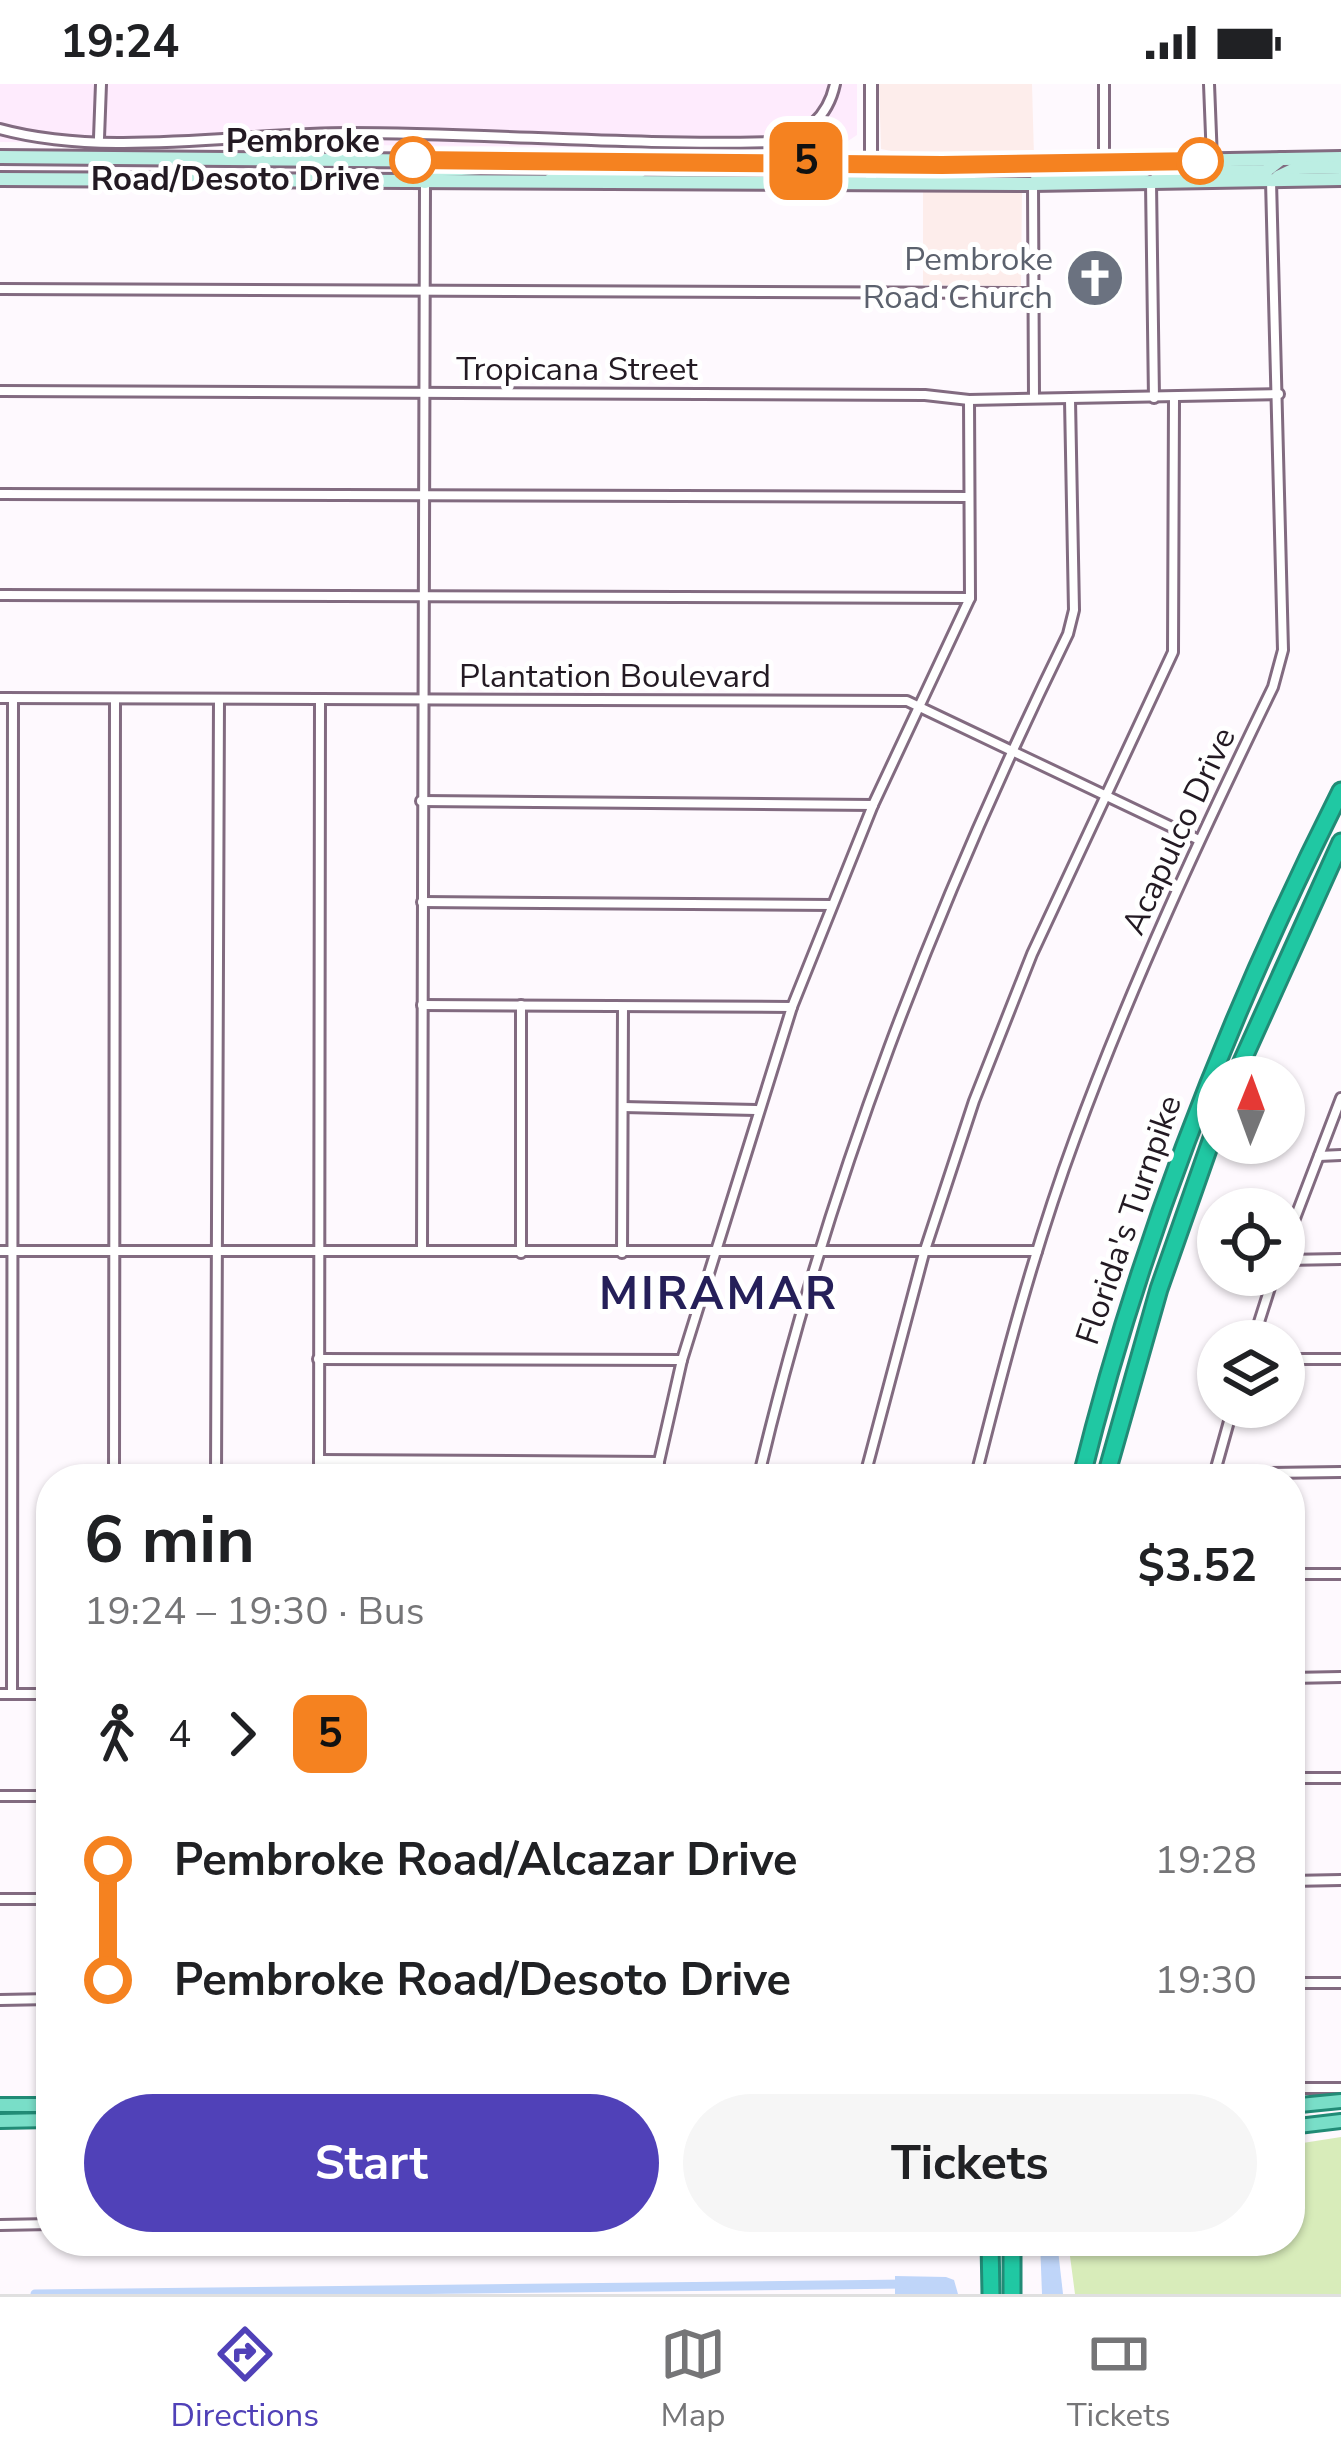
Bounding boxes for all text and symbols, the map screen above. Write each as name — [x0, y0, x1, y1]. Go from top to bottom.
text: 19:24 — [60, 12, 179, 73]
place label: Pembroke Road/Desoto Drive — [91, 119, 380, 202]
line badge: 5 — [767, 122, 845, 200]
text: 5 — [793, 132, 819, 189]
marker: Pembroke Road/Desoto Drive — [391, 138, 435, 182]
unlabelled marker — [1178, 139, 1222, 183]
place label: Pembroke Road Church — [863, 237, 1053, 320]
church icon: Pembroke Road Church — [1064, 247, 1126, 309]
street label: Tropicana Street — [456, 347, 698, 392]
street label: Plantation Boulevard — [459, 654, 771, 699]
street label: Acapulco Drive — [1111, 720, 1247, 942]
north arrow — [1197, 1056, 1305, 1164]
map controls — [1197, 1056, 1305, 1428]
street label: Florida's Turnpike — [1065, 1089, 1193, 1351]
button: locate — [1197, 1188, 1305, 1296]
district label: MIRAMAR — [599, 1264, 839, 1325]
button: layers — [1197, 1320, 1305, 1428]
text: 6 min — [84, 1495, 255, 1585]
text: $3.52 — [1138, 1536, 1257, 1597]
text: 19:24 – 19:30 · Bus — [84, 1585, 424, 1638]
icon: walk — [84, 1701, 150, 1767]
icon: forward — [209, 1701, 275, 1767]
text: 5 — [317, 1705, 343, 1762]
text: 4 — [168, 1708, 191, 1761]
text: Pembroke Road/Alcazar Drive — [174, 1830, 797, 1891]
text: 19:28 — [1155, 1834, 1257, 1887]
text: Pembroke Road/Desoto Drive — [174, 1950, 791, 2011]
text: 19:30 — [1155, 1954, 1257, 2007]
button: Start — [84, 2094, 659, 2232]
button: Tickets — [683, 2094, 1257, 2232]
tab: Directions — [170, 2321, 319, 2438]
tab: Map — [660, 2321, 726, 2438]
tab: Tickets — [1067, 2321, 1171, 2438]

